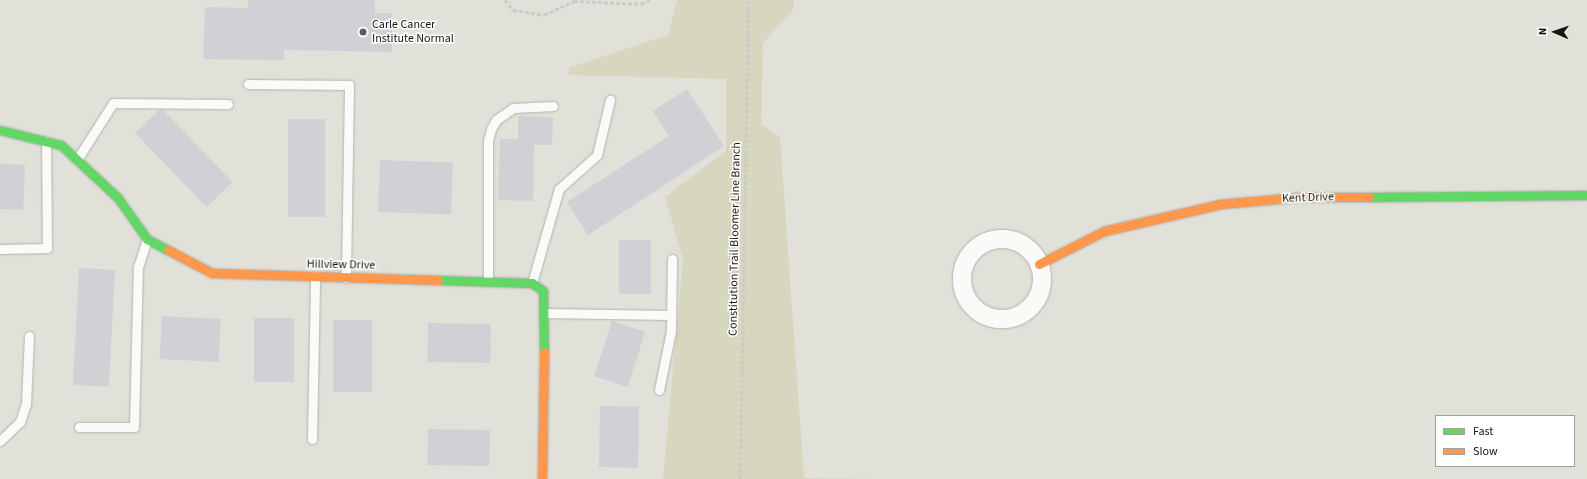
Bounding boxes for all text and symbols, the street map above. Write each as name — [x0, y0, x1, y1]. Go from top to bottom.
north arrow — [1535, 12, 1575, 52]
place label: Carle Cancer Institute Normal — [372, 18, 454, 46]
marker: Carle Cancer Institute Normal — [357, 26, 369, 38]
text: N — [1535, 28, 1550, 35]
street label: Constitution Trail Bloomer Line Branch — [726, 142, 744, 336]
street label: Kent Drive — [1282, 190, 1334, 206]
street label: Hillview Drive — [307, 257, 375, 273]
legend — [1435, 415, 1575, 467]
text: Fast — [1473, 423, 1493, 440]
text: Slow — [1473, 443, 1498, 460]

